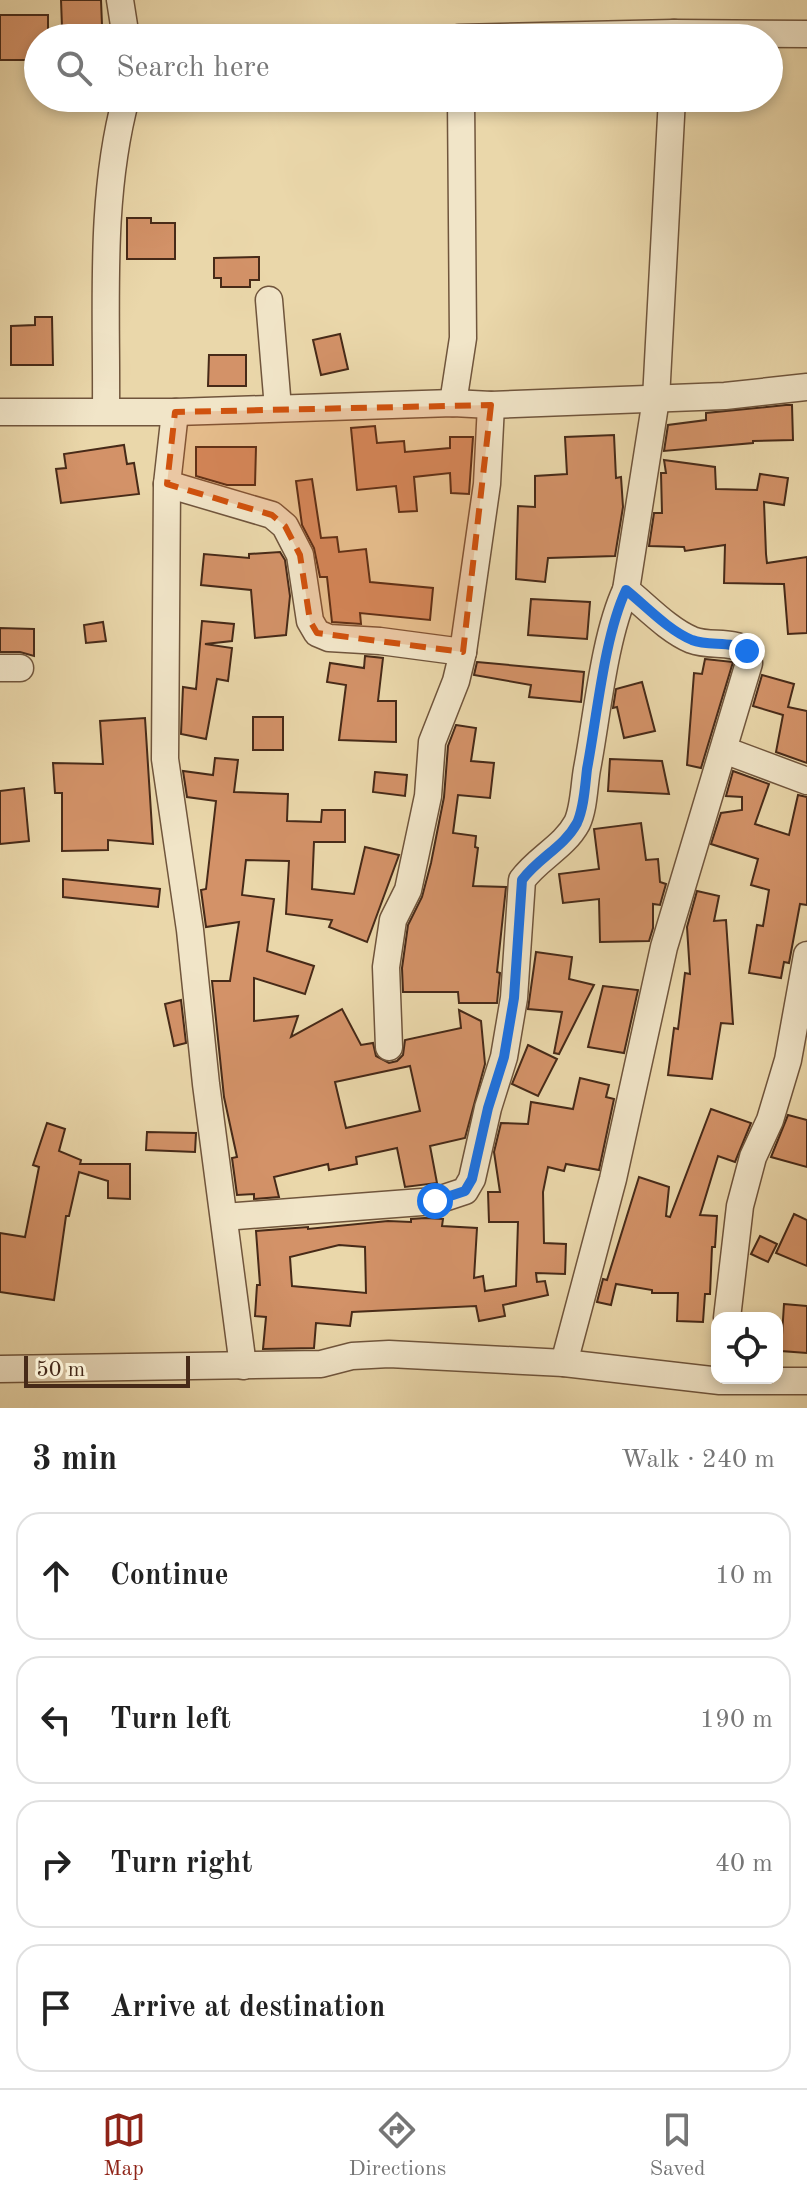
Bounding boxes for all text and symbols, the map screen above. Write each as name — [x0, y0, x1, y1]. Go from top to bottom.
search box — [24, 24, 783, 112]
icon: search — [52, 46, 96, 90]
text: Search here — [116, 53, 270, 83]
route end — [729, 633, 765, 669]
route start — [417, 1183, 453, 1219]
map controls — [711, 1312, 783, 1384]
button: locate — [711, 1312, 783, 1384]
scale bar — [24, 1352, 190, 1388]
text: 50 m — [36, 1359, 85, 1381]
text: 3 min — [32, 1443, 117, 1477]
text: Walk · 240 m — [621, 1447, 775, 1473]
icon: ahead — [34, 1554, 78, 1598]
text: Continue — [110, 1561, 229, 1591]
text: 10 m — [715, 1563, 773, 1589]
icon: left — [34, 1698, 78, 1742]
text: Turn left — [110, 1705, 231, 1735]
text: 190 m — [700, 1707, 773, 1733]
icon: right — [34, 1842, 78, 1886]
text: Turn right — [110, 1849, 252, 1879]
text: 40 m — [715, 1851, 773, 1877]
icon: arrive — [34, 1986, 78, 2030]
text: Arrive at destination — [110, 1993, 385, 2023]
tab: Map — [102, 2108, 146, 2183]
tab: Directions — [349, 2108, 446, 2183]
tab: Saved — [649, 2108, 705, 2183]

